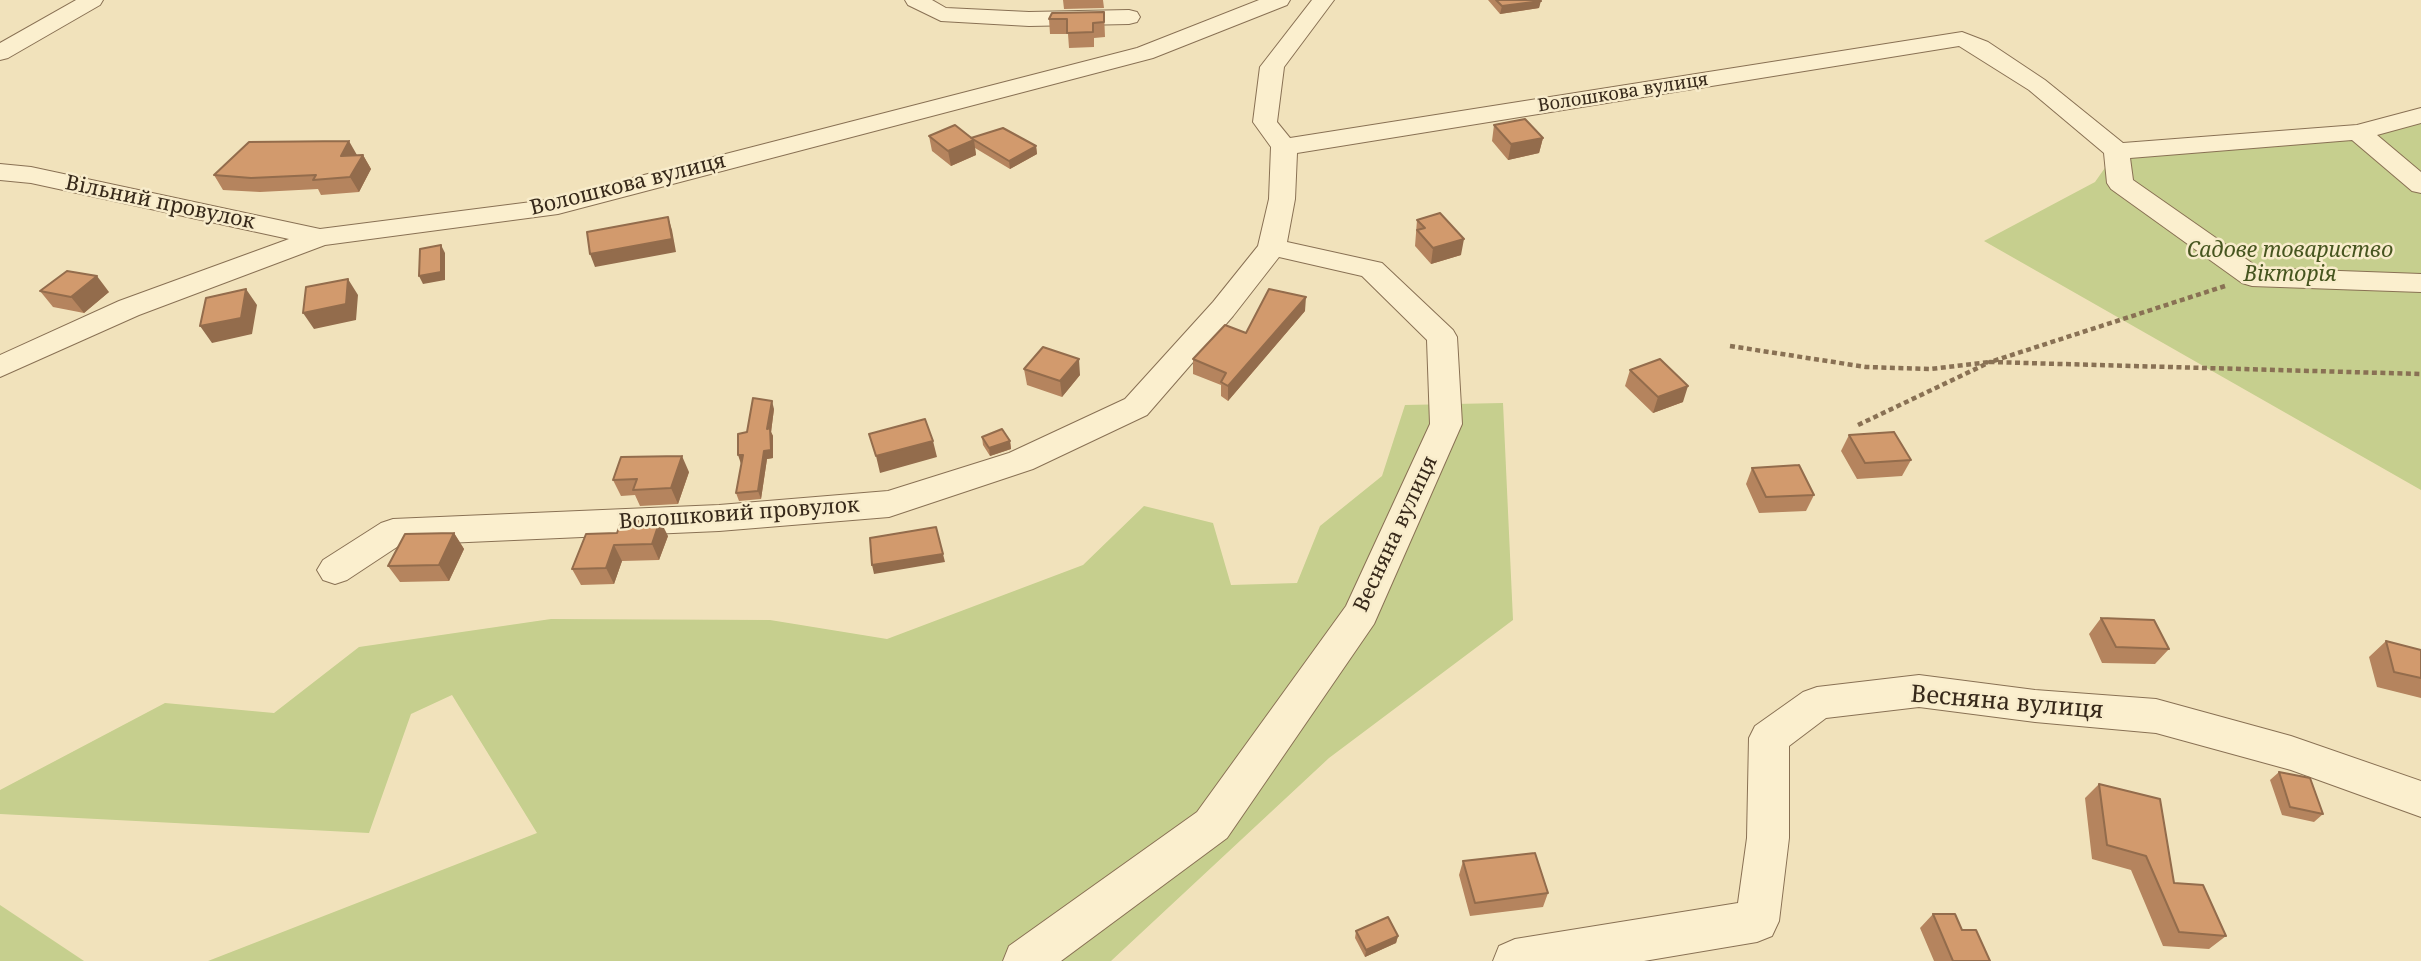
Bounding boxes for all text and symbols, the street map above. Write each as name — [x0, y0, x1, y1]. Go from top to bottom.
street label: Волошкова вулиця — [1536, 69, 1710, 117]
street label: Волошкова вулиця — [528, 148, 728, 222]
street label: Вільний провулок — [63, 171, 257, 235]
park label: Садове товариство Вікторія — [2187, 238, 2393, 288]
street label: Весняна вулиця — [1349, 452, 1443, 616]
street label: Волошковий провулок — [618, 493, 860, 535]
street label: Весняна вулиця — [1909, 680, 2105, 726]

